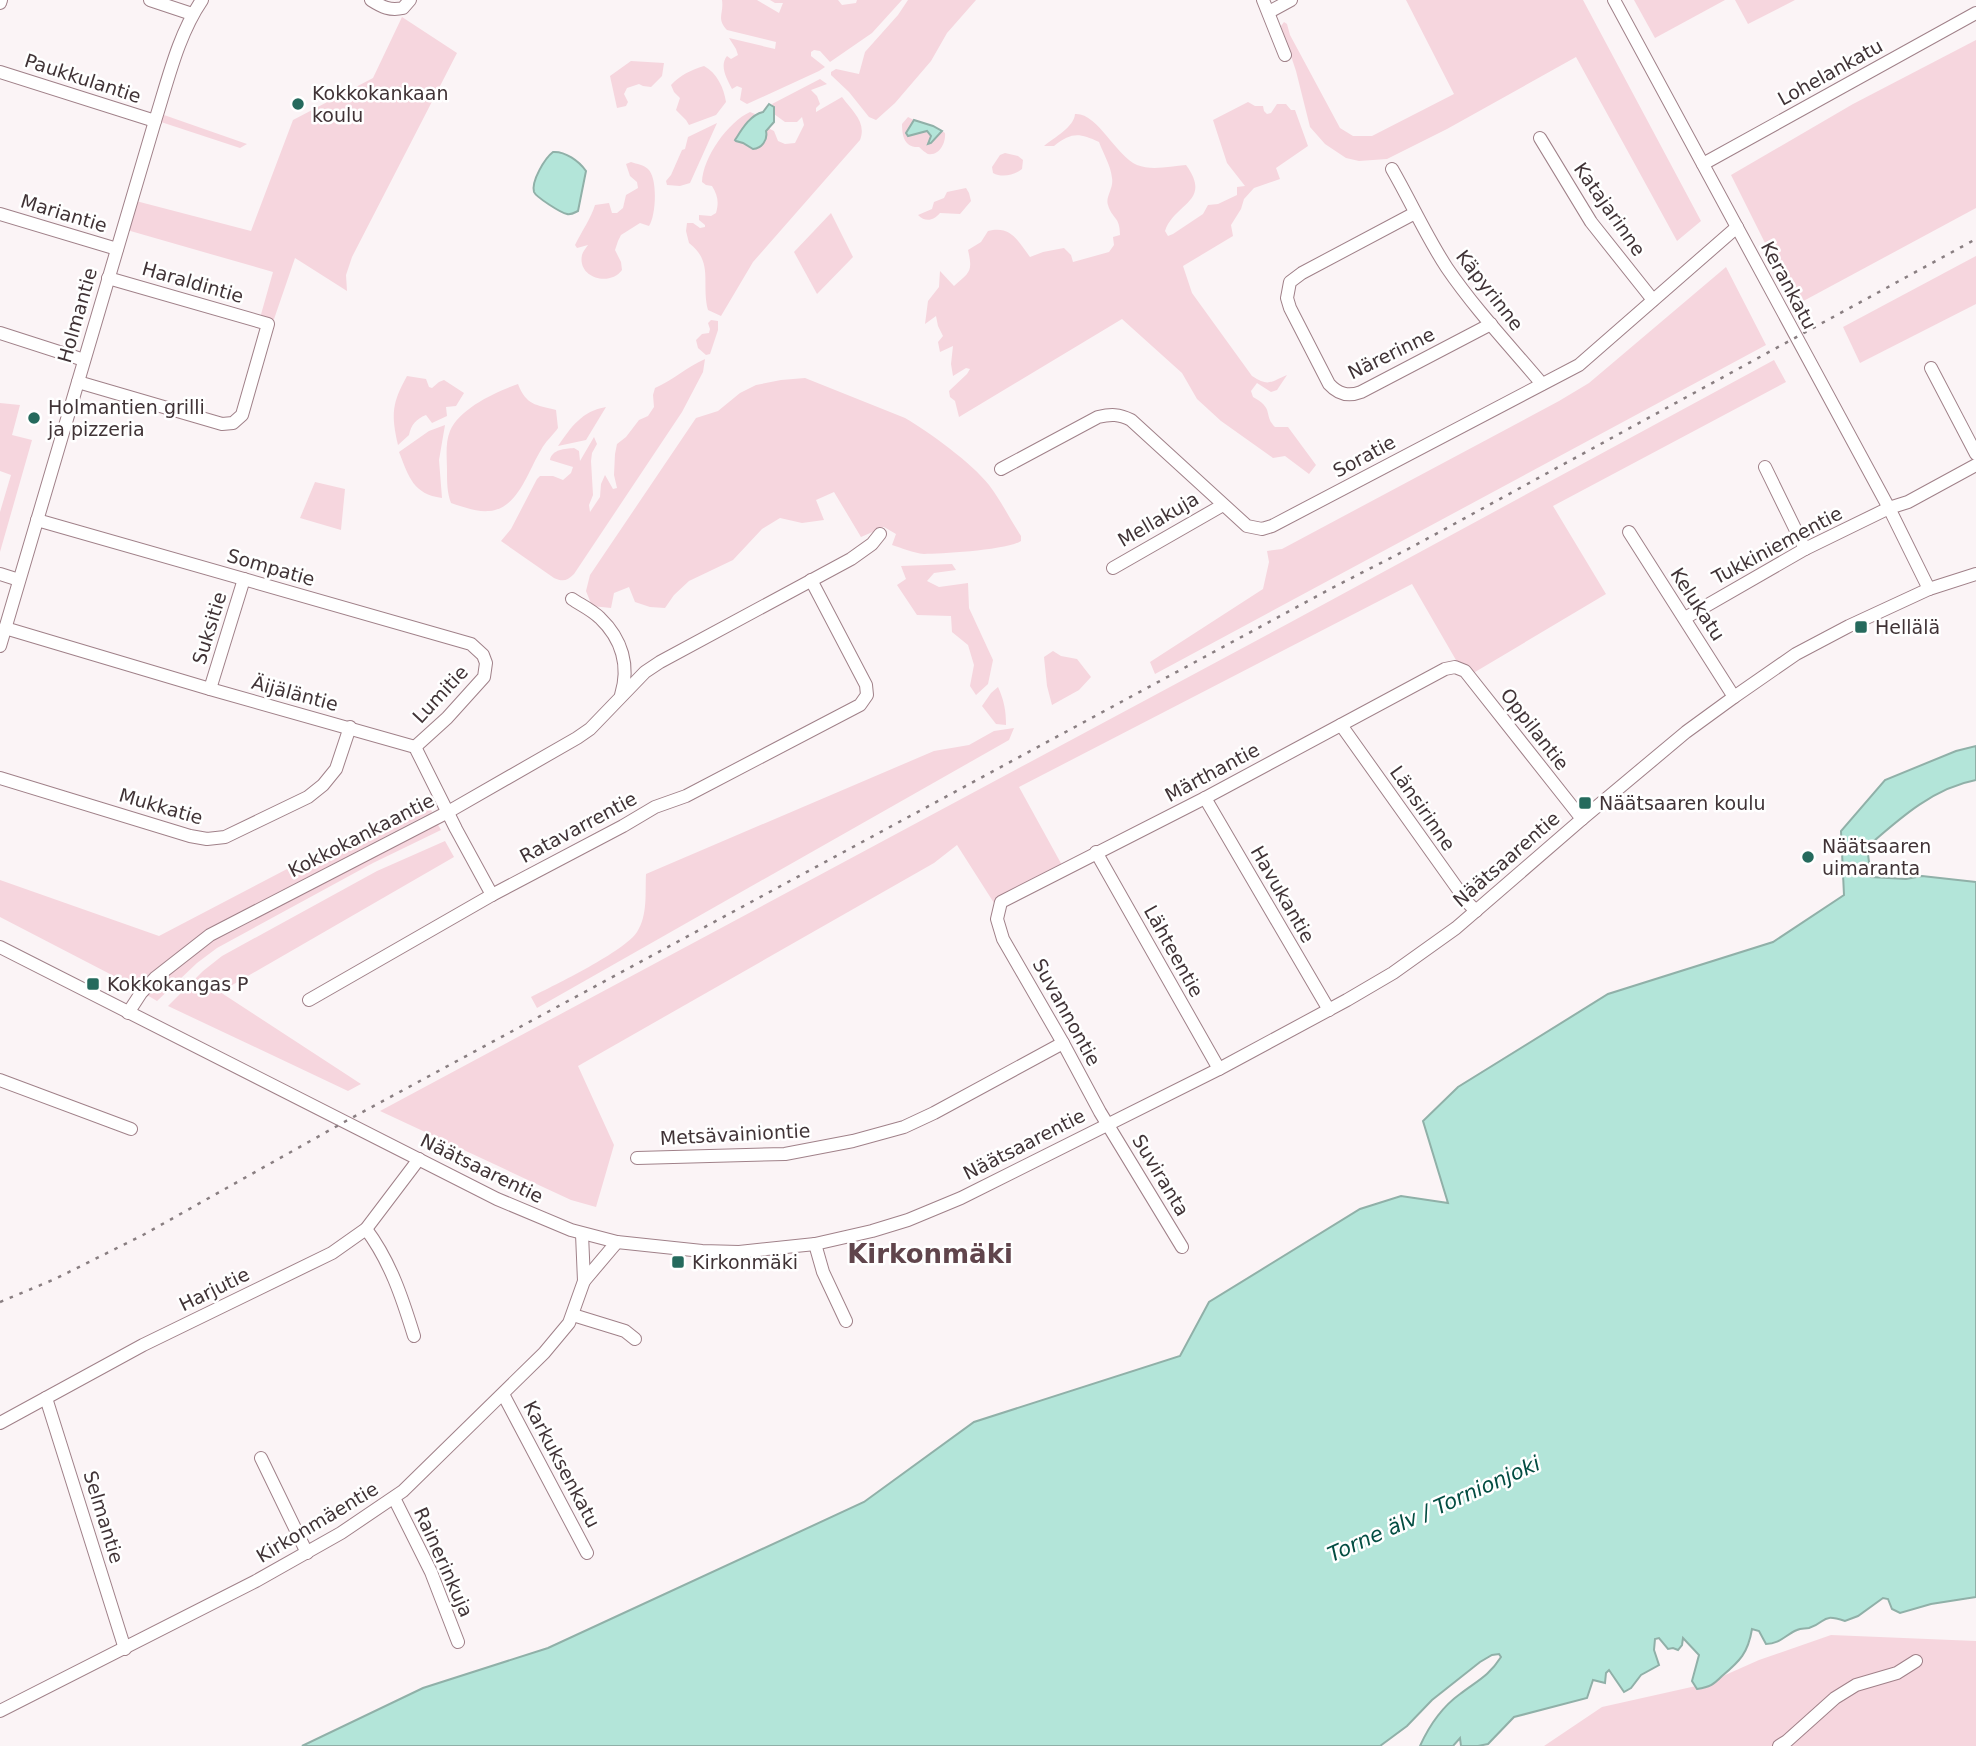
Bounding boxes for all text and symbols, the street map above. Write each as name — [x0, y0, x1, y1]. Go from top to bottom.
street label: Lohelankatu — [1774, 34, 1886, 110]
street label: Paukkulantie — [22, 49, 144, 107]
place label: Kokkokankaan koulu — [312, 82, 448, 126]
marker: Kokkokankaan koulu — [290, 96, 306, 112]
street label: Katajarinne — [1570, 158, 1650, 260]
street label: Mariantie — [18, 189, 110, 237]
street label: Kerankatu — [1757, 237, 1821, 333]
street label: Käpyrinne — [1452, 245, 1528, 335]
street label: Haraldintie — [140, 257, 246, 307]
street label: Holmantie — [53, 265, 101, 365]
street label: Närerinne — [1344, 323, 1438, 383]
place label: Holmantien grilli ja pizzeria — [47, 396, 205, 440]
marker: Holmantien grilli ja pizzeria — [26, 410, 42, 426]
street label: Soratie — [1329, 430, 1399, 482]
street label: Mellakuja — [1114, 487, 1202, 551]
street label: Tukkiniementie — [1708, 502, 1846, 589]
street label: Sompatie — [225, 544, 317, 590]
street label: Kelukatu — [1666, 563, 1730, 645]
street label: Suksitie — [188, 589, 230, 667]
place label: Hellälä — [1875, 616, 1940, 638]
marker: Hellälä — [1853, 619, 1869, 635]
street label: Lumitie — [408, 661, 472, 727]
street label: Äijäläntie — [249, 671, 341, 715]
street label: Oppilantie — [1496, 684, 1574, 774]
street label: Märthantie — [1161, 738, 1263, 806]
street label: Länsirinne — [1386, 761, 1460, 855]
street label: Mukkatie — [117, 784, 205, 828]
street label: Ratavarrentie — [516, 787, 640, 867]
street label: Kokkokankaantie — [284, 789, 438, 881]
place label: Näätsaaren koulu — [1599, 792, 1766, 814]
marker: Näätsaaren koulu — [1577, 795, 1593, 811]
street label: Näätsaarentie — [1448, 807, 1564, 911]
place label: Näätsaaren uimaranta — [1822, 835, 1931, 879]
street label: Havukantie — [1246, 842, 1320, 946]
marker: Näätsaaren uimaranta — [1800, 849, 1816, 865]
street label: Lähteentie — [1140, 901, 1208, 1001]
street label: Suvannontie — [1028, 955, 1106, 1069]
place label: Kokkokangas P — [107, 973, 249, 995]
marker: Kokkokangas P — [85, 976, 101, 992]
street label: Näätsaarentie — [959, 1104, 1089, 1184]
street label: Metsävainiontie — [659, 1119, 811, 1149]
street label: Näätsaarentie — [417, 1129, 547, 1207]
street label: Suviranta — [1128, 1130, 1194, 1220]
district label: Kirkonmäki — [847, 1239, 1013, 1269]
place label: Kirkonmäki — [692, 1251, 798, 1273]
marker: Kirkonmäki — [670, 1254, 686, 1270]
street label: Harjutie — [175, 1263, 253, 1315]
street label: Karkuksenkatu — [519, 1397, 605, 1531]
water label: Torne älv / Tornionjoki — [1324, 1451, 1544, 1567]
street label: Selmantie — [79, 1468, 129, 1566]
street label: Kirkonmäentie — [252, 1477, 382, 1567]
street label: Rainerinkuja — [410, 1504, 478, 1620]

